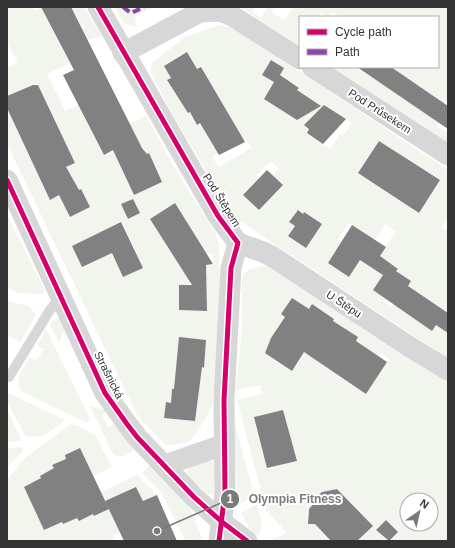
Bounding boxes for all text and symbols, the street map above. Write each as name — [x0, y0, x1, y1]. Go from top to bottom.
legend — [299, 16, 439, 68]
text: Cycle path — [335, 25, 392, 39]
text: Path — [335, 45, 360, 59]
street label: Pod Průsekem — [346, 86, 414, 136]
street label: Pod Štěpem — [201, 171, 243, 229]
street label: U Štěpu — [324, 288, 364, 320]
street label: Strašnická — [92, 349, 126, 401]
callout: Olympia Fitness — [220, 487, 349, 511]
text: 1 — [227, 492, 234, 506]
text: Olympia Fitness — [249, 492, 342, 506]
north arrow — [399, 492, 439, 532]
text: N — [418, 497, 431, 511]

